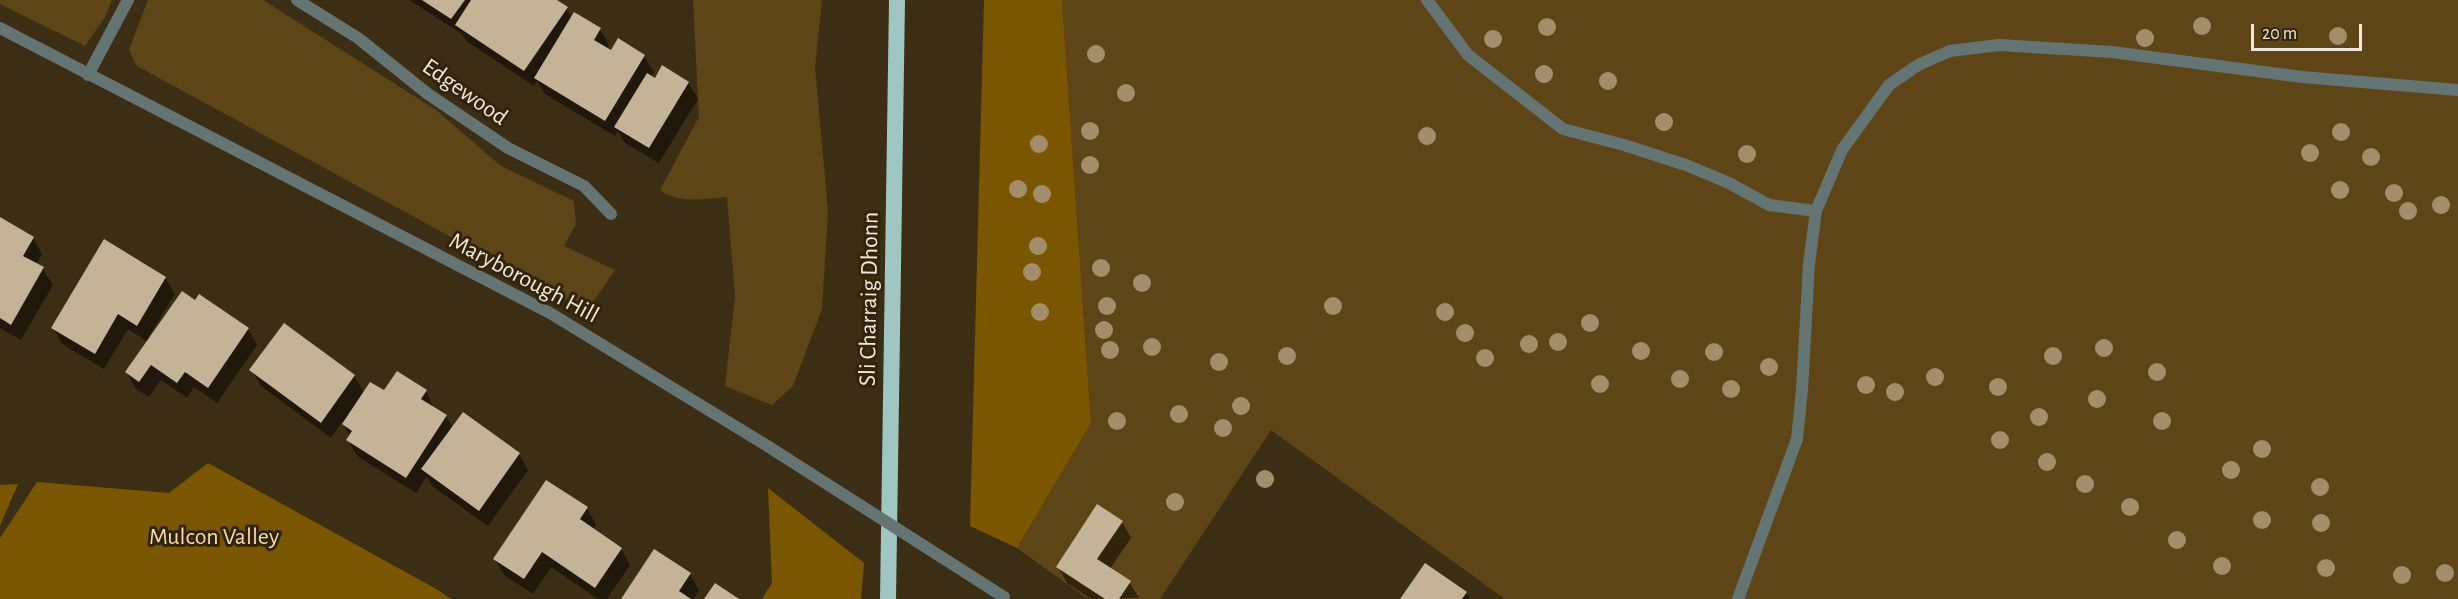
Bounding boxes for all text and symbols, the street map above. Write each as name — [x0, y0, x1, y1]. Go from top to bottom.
scale bar — [2254, 12, 2365, 50]
text: 20 m — [2262, 25, 2297, 43]
street label: Edgewood — [417, 52, 513, 132]
street label: Sli Charraig Dhonn — [853, 212, 885, 386]
street label: Maryborough Hill — [444, 226, 604, 330]
park label: Mulcon Valley — [149, 523, 279, 551]

